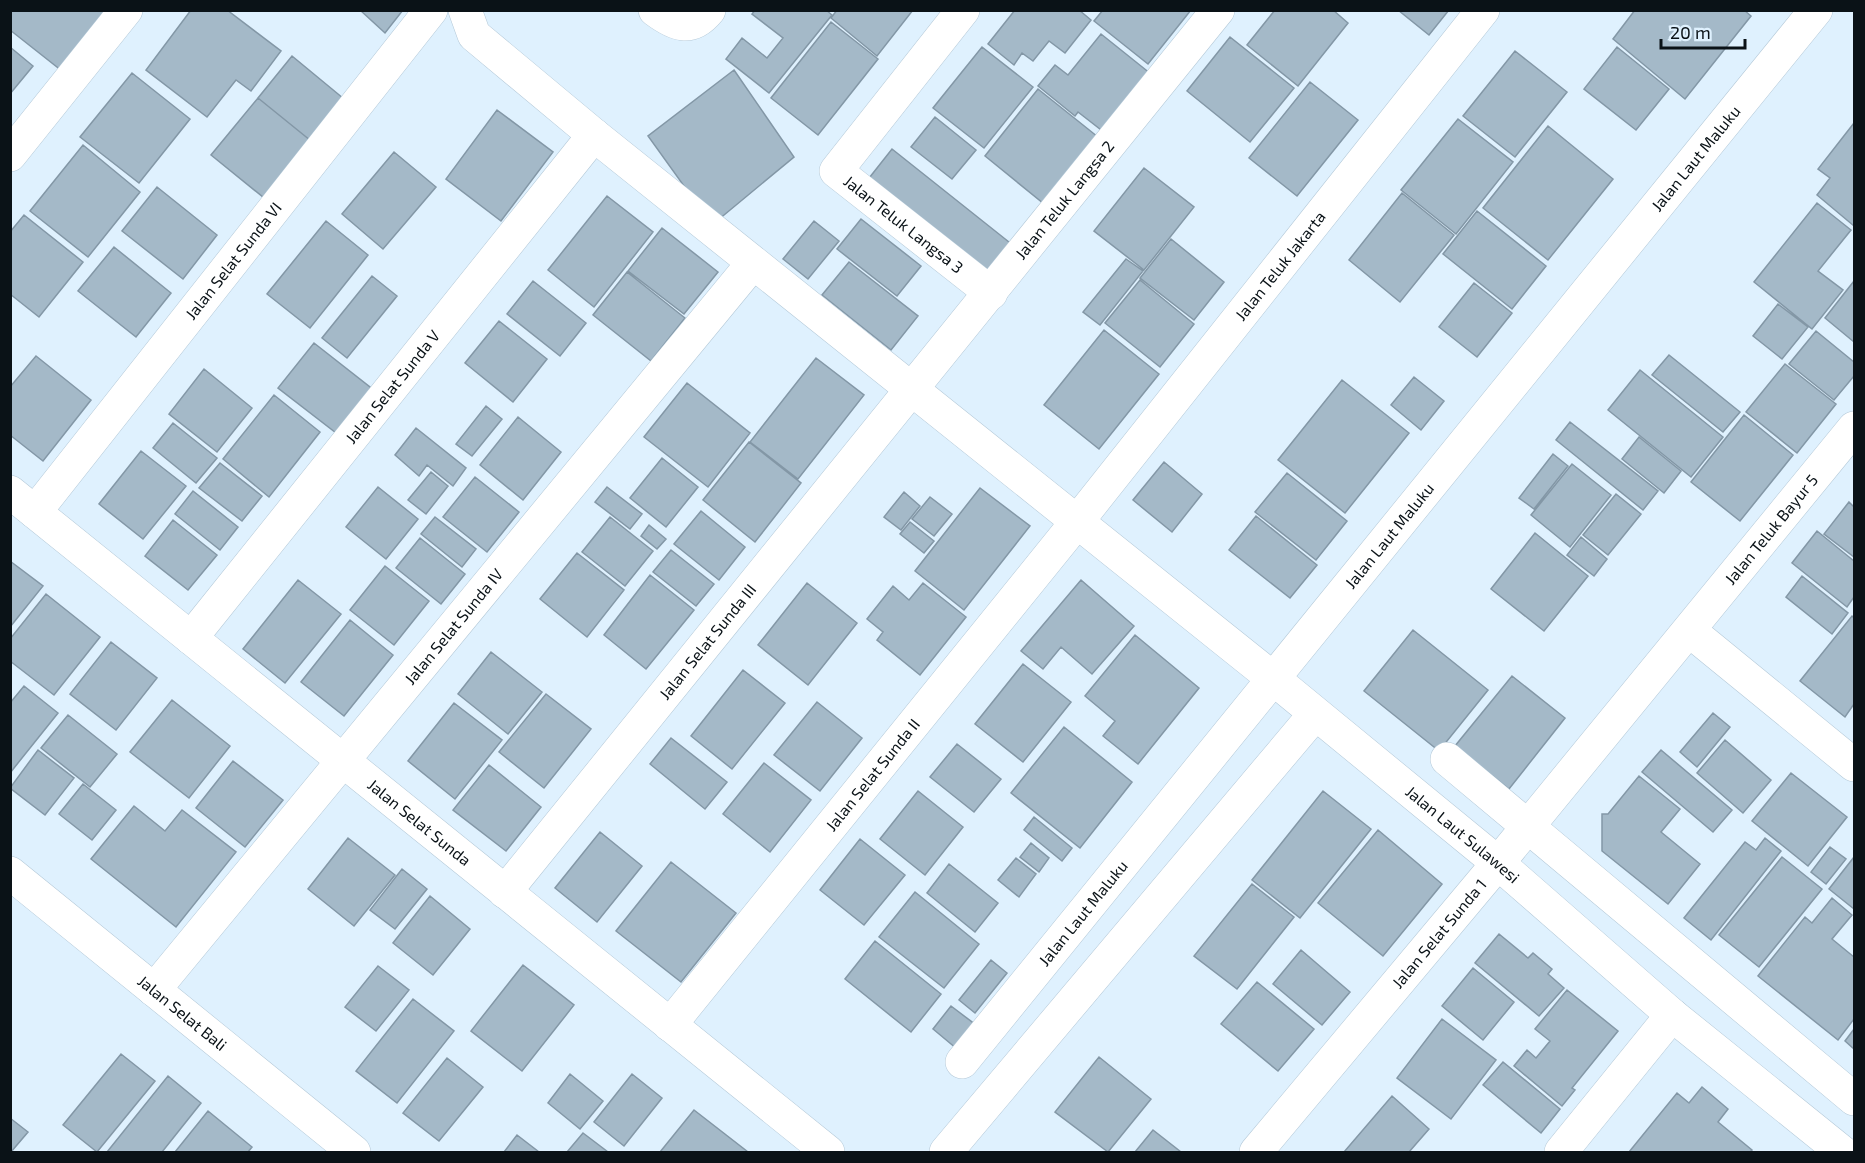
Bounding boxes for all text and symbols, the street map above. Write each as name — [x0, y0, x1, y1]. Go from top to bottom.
scale bar — [1661, 12, 1745, 50]
text: 20 m — [1670, 21, 1711, 43]
street label: Jalan Laut Maluku — [1647, 101, 1744, 215]
street label: Jalan Teluk Langsa 2 — [1011, 137, 1118, 263]
street label: Jalan Teluk Langsa 3 — [840, 171, 967, 277]
street label: Jalan Selat Sunda VI — [181, 198, 285, 323]
street label: Jalan Teluk Jakarta — [1231, 207, 1329, 324]
street label: Jalan Selat Sunda V — [341, 326, 443, 447]
street label: Jalan Teluk Bayur 5 — [1720, 470, 1821, 588]
street label: Jalan Laut Maluku — [1340, 479, 1437, 592]
street label: Jalan Selat Sunda IV — [400, 564, 507, 688]
street label: Jalan Selat Sunda III — [655, 580, 759, 703]
street label: Jalan Selat Sunda II — [821, 714, 923, 834]
street label: Jalan Selat Sunda — [364, 775, 475, 869]
street label: Jalan Laut Sulawesi — [1402, 781, 1524, 887]
street label: Jalan Laut Maluku — [1034, 856, 1131, 969]
street label: Jalan Selat Sunda 1 — [1387, 875, 1490, 992]
street label: Jalan Selat Bali — [134, 971, 231, 1054]

